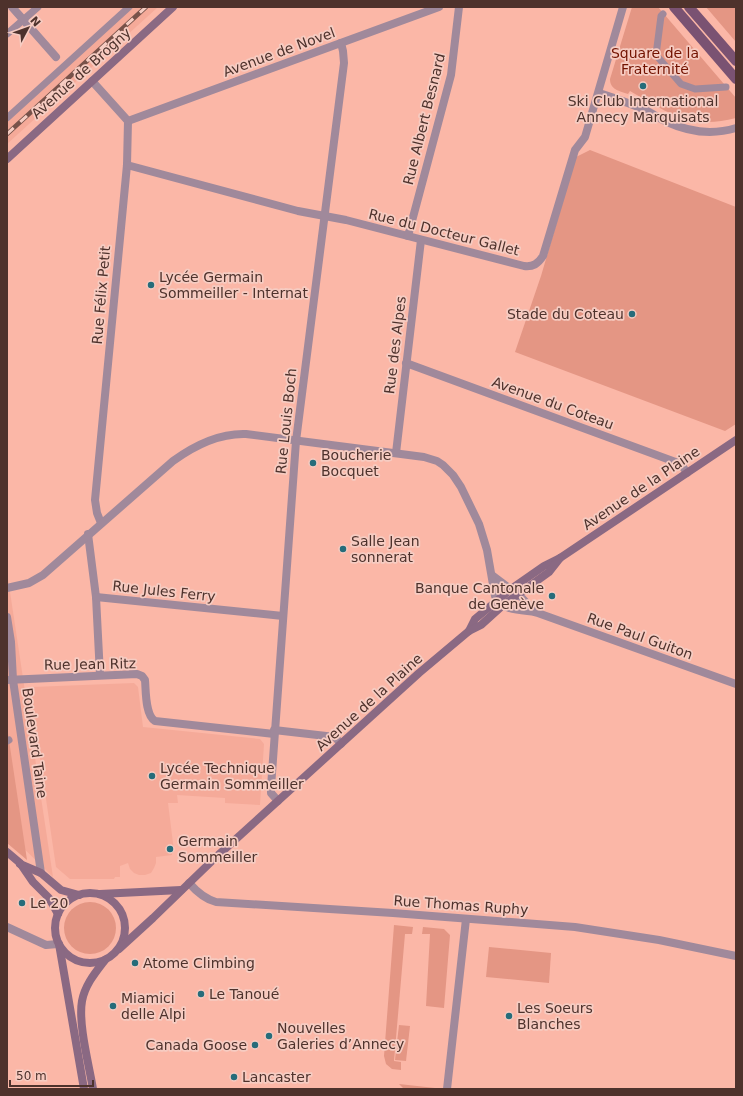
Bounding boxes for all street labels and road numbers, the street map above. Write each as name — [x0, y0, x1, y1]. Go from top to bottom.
street label: Avenue de Brogny — [28, 24, 134, 122]
street label: Avenue de Novel — [221, 24, 337, 80]
street label: Rue Albert Besnard — [400, 52, 448, 186]
street label: Rue du Docteur Gallet — [367, 206, 522, 259]
street label: Rue Félix Petit — [89, 245, 113, 345]
street label: Rue des Alpes — [381, 295, 409, 395]
street label: Rue Louis Boch — [272, 367, 300, 475]
street label: Avenue du Coteau — [490, 373, 616, 433]
street label: Avenue de la Plaine — [579, 443, 703, 533]
street label: Rue Jules Ferry — [112, 578, 216, 604]
street label: Rue Paul Guiton — [585, 609, 695, 663]
street label: Avenue de la Plaine — [313, 650, 425, 754]
street label: Rue Jean Ritz — [44, 655, 136, 673]
street label: Boulevard Taine — [19, 687, 51, 799]
street label: Rue Thomas Ruphy — [393, 892, 529, 918]

